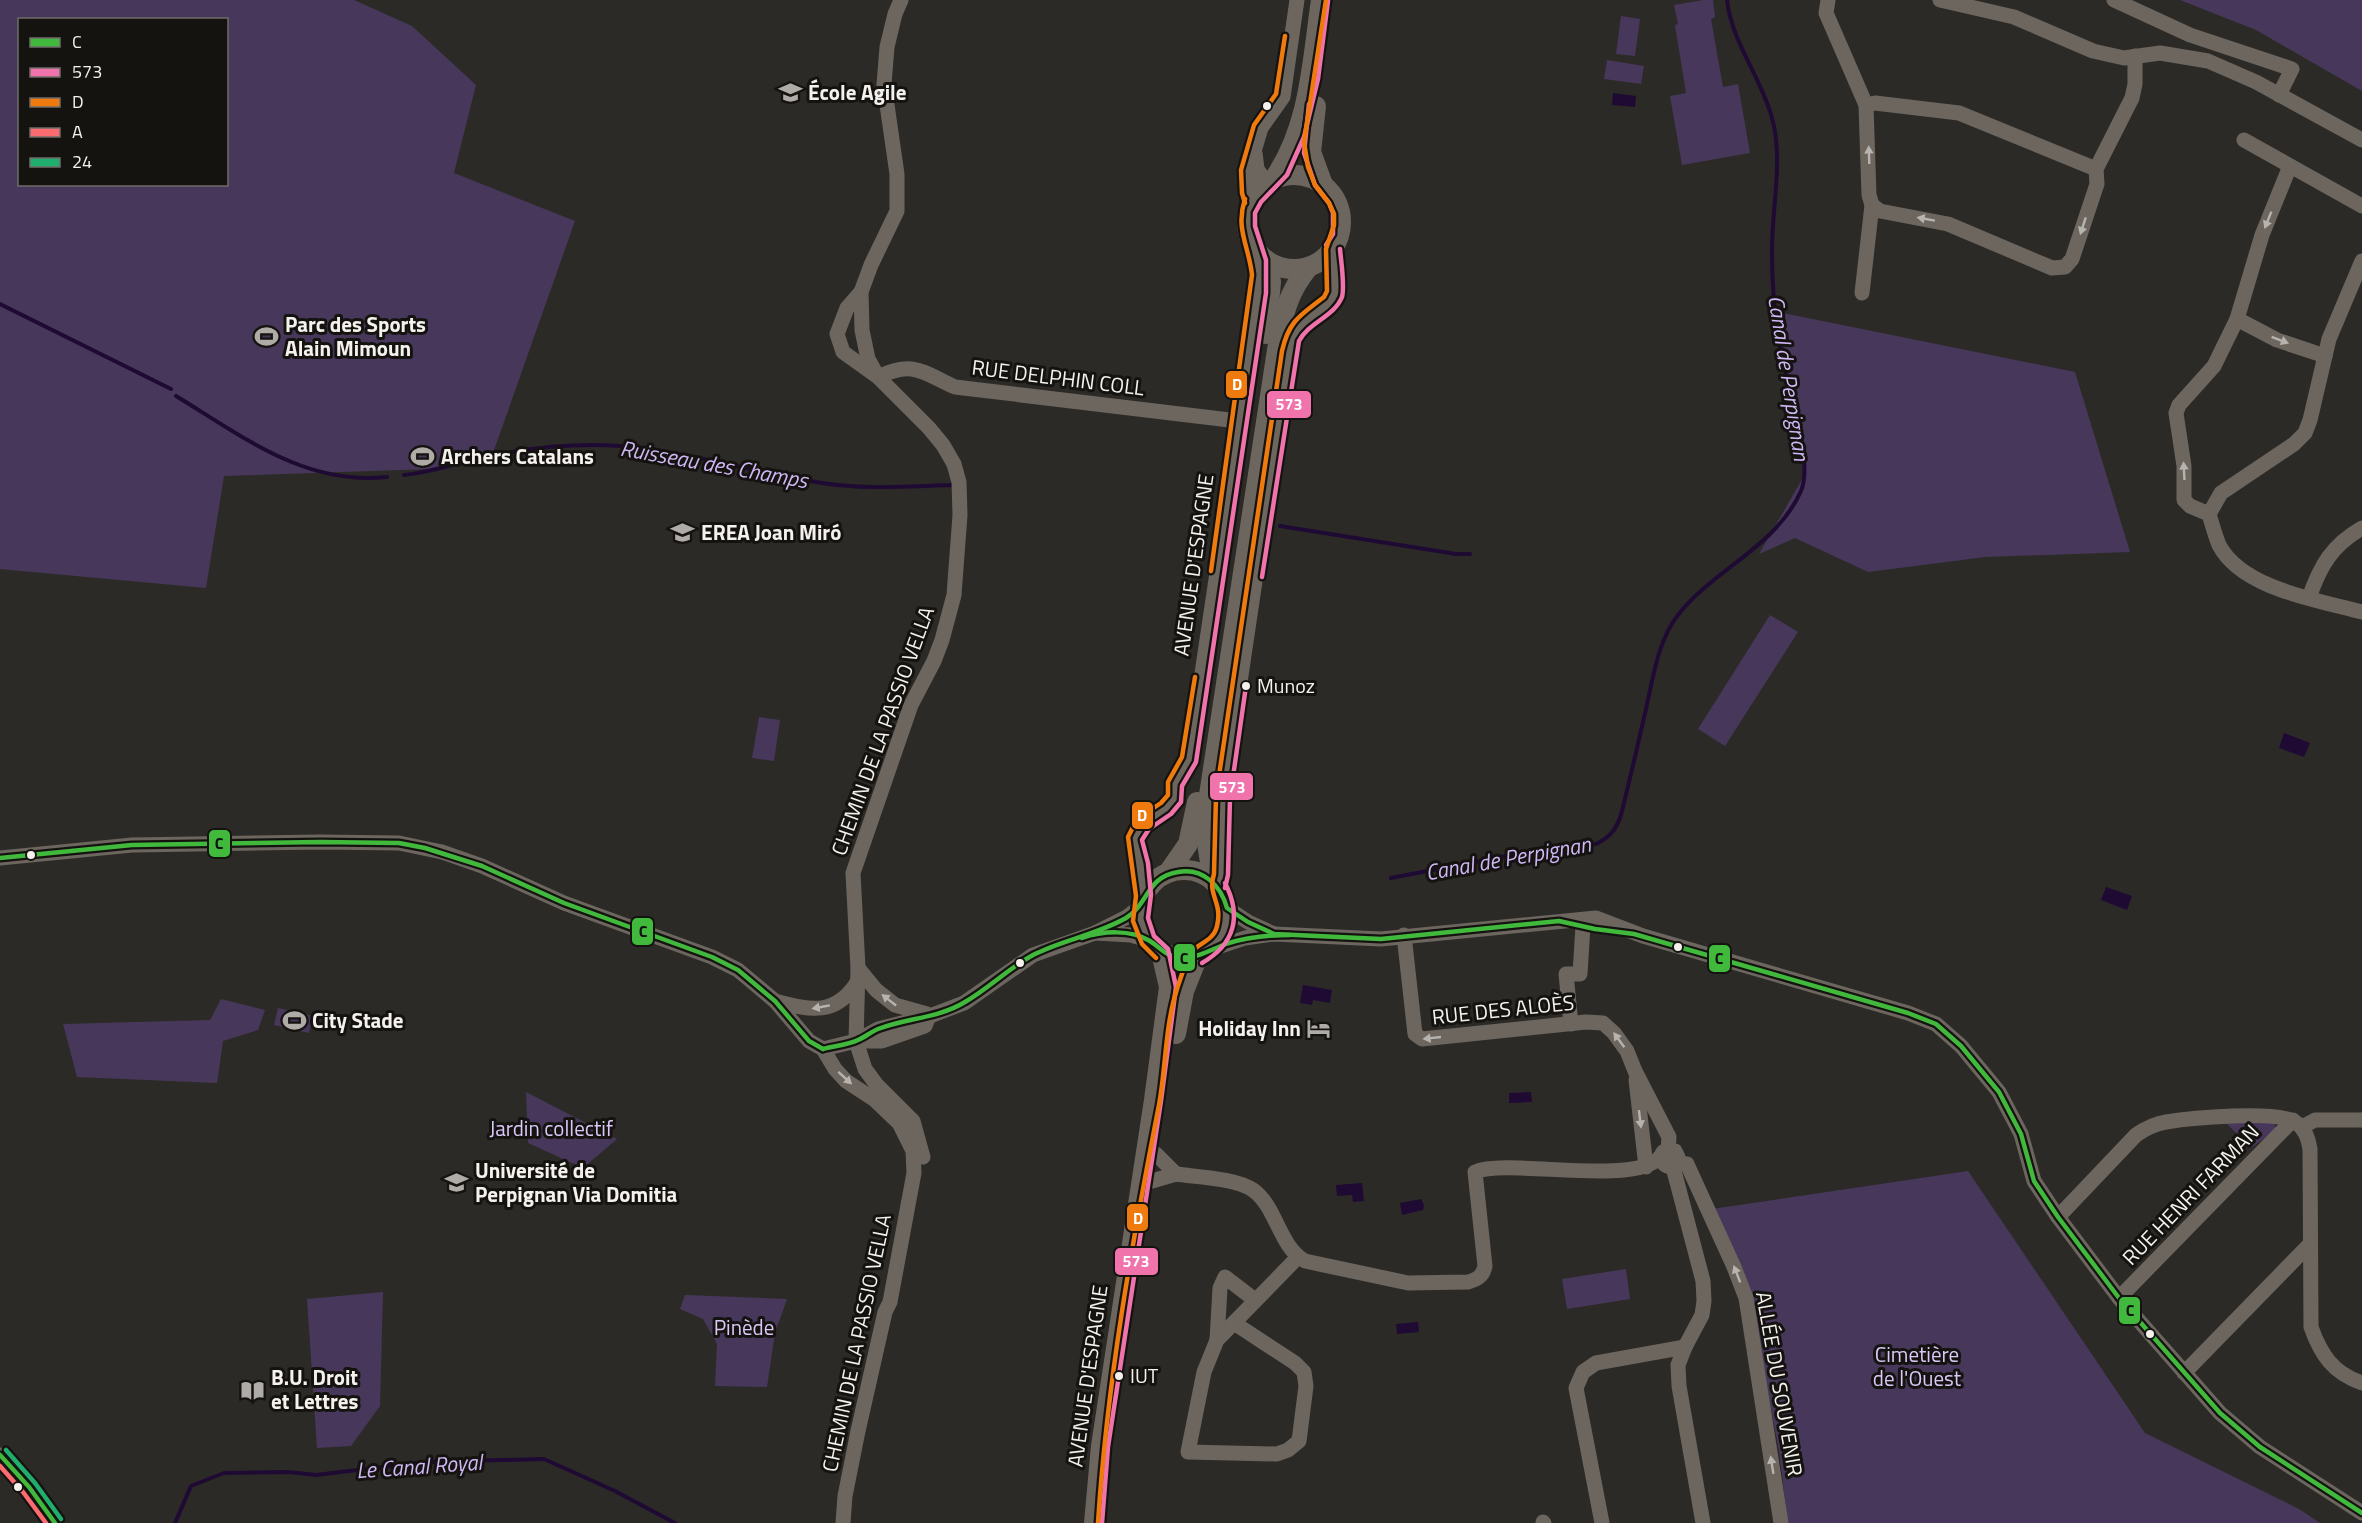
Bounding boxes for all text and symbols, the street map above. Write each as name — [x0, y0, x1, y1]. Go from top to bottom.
legend — [18, 18, 228, 186]
text: C — [72, 28, 82, 55]
text: 573 — [72, 58, 102, 85]
place label: École Agile — [808, 76, 906, 108]
school or university icon: École Agile — [777, 80, 803, 106]
text: D — [72, 88, 84, 115]
unlabelled marker — [1261, 100, 1273, 112]
text: A — [72, 118, 83, 145]
one-way arrow — [1864, 146, 1874, 165]
text: 24 — [72, 148, 92, 175]
one-way arrow — [2263, 211, 2272, 229]
one-way arrow — [1916, 214, 1935, 223]
one-way arrow — [2078, 217, 2087, 235]
water label: Canal de Perpignan — [1759, 293, 1819, 464]
place label: Parc des Sports Alain Mimoun — [285, 308, 426, 364]
sports icon: Parc des Sports Alain Mimoun — [254, 324, 280, 350]
one-way arrow — [2271, 336, 2289, 346]
street label: RUE DELPHIN COLL — [970, 351, 1146, 403]
line badge: D — [1225, 370, 1248, 399]
text: D — [1232, 372, 1242, 396]
line badge: 573 — [1266, 390, 1312, 419]
text: 573 — [1276, 392, 1302, 416]
water label: Ruisseau des Champs — [618, 431, 812, 497]
place label: Archers Catalans — [441, 440, 594, 472]
sports icon: Archers Catalans — [410, 444, 436, 470]
one-way arrow — [2179, 462, 2188, 481]
street label: AVENUE D'ESPAGNE — [1164, 472, 1222, 658]
place label: EREA Joan Miró — [701, 516, 841, 548]
school or university icon: EREA Joan Miró — [670, 520, 696, 546]
street label: CHEMIN DE LA PASSIO VELLA — [822, 601, 942, 860]
place label: Munoz — [1257, 670, 1315, 701]
marker: Munoz — [1240, 680, 1252, 692]
line badge: 573 — [1209, 772, 1254, 801]
text: 573 — [1219, 775, 1245, 799]
line badge: D — [1131, 801, 1154, 830]
text: D — [1137, 803, 1147, 827]
water label: Canal de Perpignan — [1423, 827, 1594, 889]
line badge: C — [208, 829, 231, 858]
text: C — [215, 831, 224, 855]
unlabelled marker — [25, 849, 37, 861]
line badge: C — [631, 917, 654, 946]
text: C — [639, 919, 648, 943]
unlabelled marker — [1672, 941, 1684, 953]
line badge: C — [1173, 943, 1196, 972]
line badge: C — [1708, 944, 1731, 973]
text: C — [1180, 946, 1189, 970]
text: C — [1715, 946, 1724, 970]
unlabelled marker — [1014, 957, 1026, 969]
street label: RUE DES ALOÈS — [1430, 986, 1576, 1032]
one-way arrow — [882, 994, 898, 1006]
one-way arrow — [812, 1003, 831, 1012]
place label: City Stade — [312, 1004, 404, 1036]
sports icon: City Stade — [281, 1008, 307, 1034]
place label: Holiday Inn — [1198, 1012, 1301, 1044]
hotel icon: Holiday Inn — [1306, 1016, 1332, 1042]
one-way arrow — [1423, 1033, 1442, 1043]
one-way arrow — [1613, 1033, 1625, 1049]
one-way arrow — [837, 1071, 852, 1084]
one-way arrow — [1635, 1110, 1645, 1129]
park label: Jardin collectif — [489, 1112, 613, 1144]
street label: RUE HENRI FARMAN — [2114, 1116, 2266, 1272]
place label: Université de Perpignan Via Domitia — [475, 1154, 678, 1210]
school or university icon: Université de Perpignan Via Domitia — [444, 1170, 470, 1196]
line badge: D — [1126, 1203, 1149, 1232]
text: D — [1133, 1206, 1143, 1230]
street label: CHEMIN DE LA PASSIO VELLA — [813, 1210, 899, 1475]
line badge: 573 — [1114, 1247, 1159, 1276]
text: 573 — [1123, 1249, 1149, 1273]
one-way arrow — [1731, 1265, 1741, 1283]
street label: AVENUE D'ESPAGNE — [1058, 1283, 1116, 1469]
street label: ALLÉE DU SOUVENIR — [1748, 1289, 1812, 1479]
line badge: C — [2118, 1296, 2141, 1325]
text: C — [2126, 1298, 2135, 1322]
park label: Pinède — [714, 1311, 774, 1343]
unlabelled marker — [2144, 1328, 2156, 1340]
park label: Cimetière de l'Ouest — [1873, 1338, 1962, 1394]
place label: IUT — [1130, 1360, 1159, 1391]
place label: B.U. Droit et Lettres — [271, 1361, 358, 1417]
marker: IUT — [1113, 1370, 1125, 1382]
library icon: B.U. Droit et Lettres — [240, 1377, 266, 1403]
water label: Le Canal Royal — [355, 1444, 485, 1487]
one-way arrow — [1767, 1456, 1776, 1475]
unlabelled marker — [12, 1481, 24, 1493]

